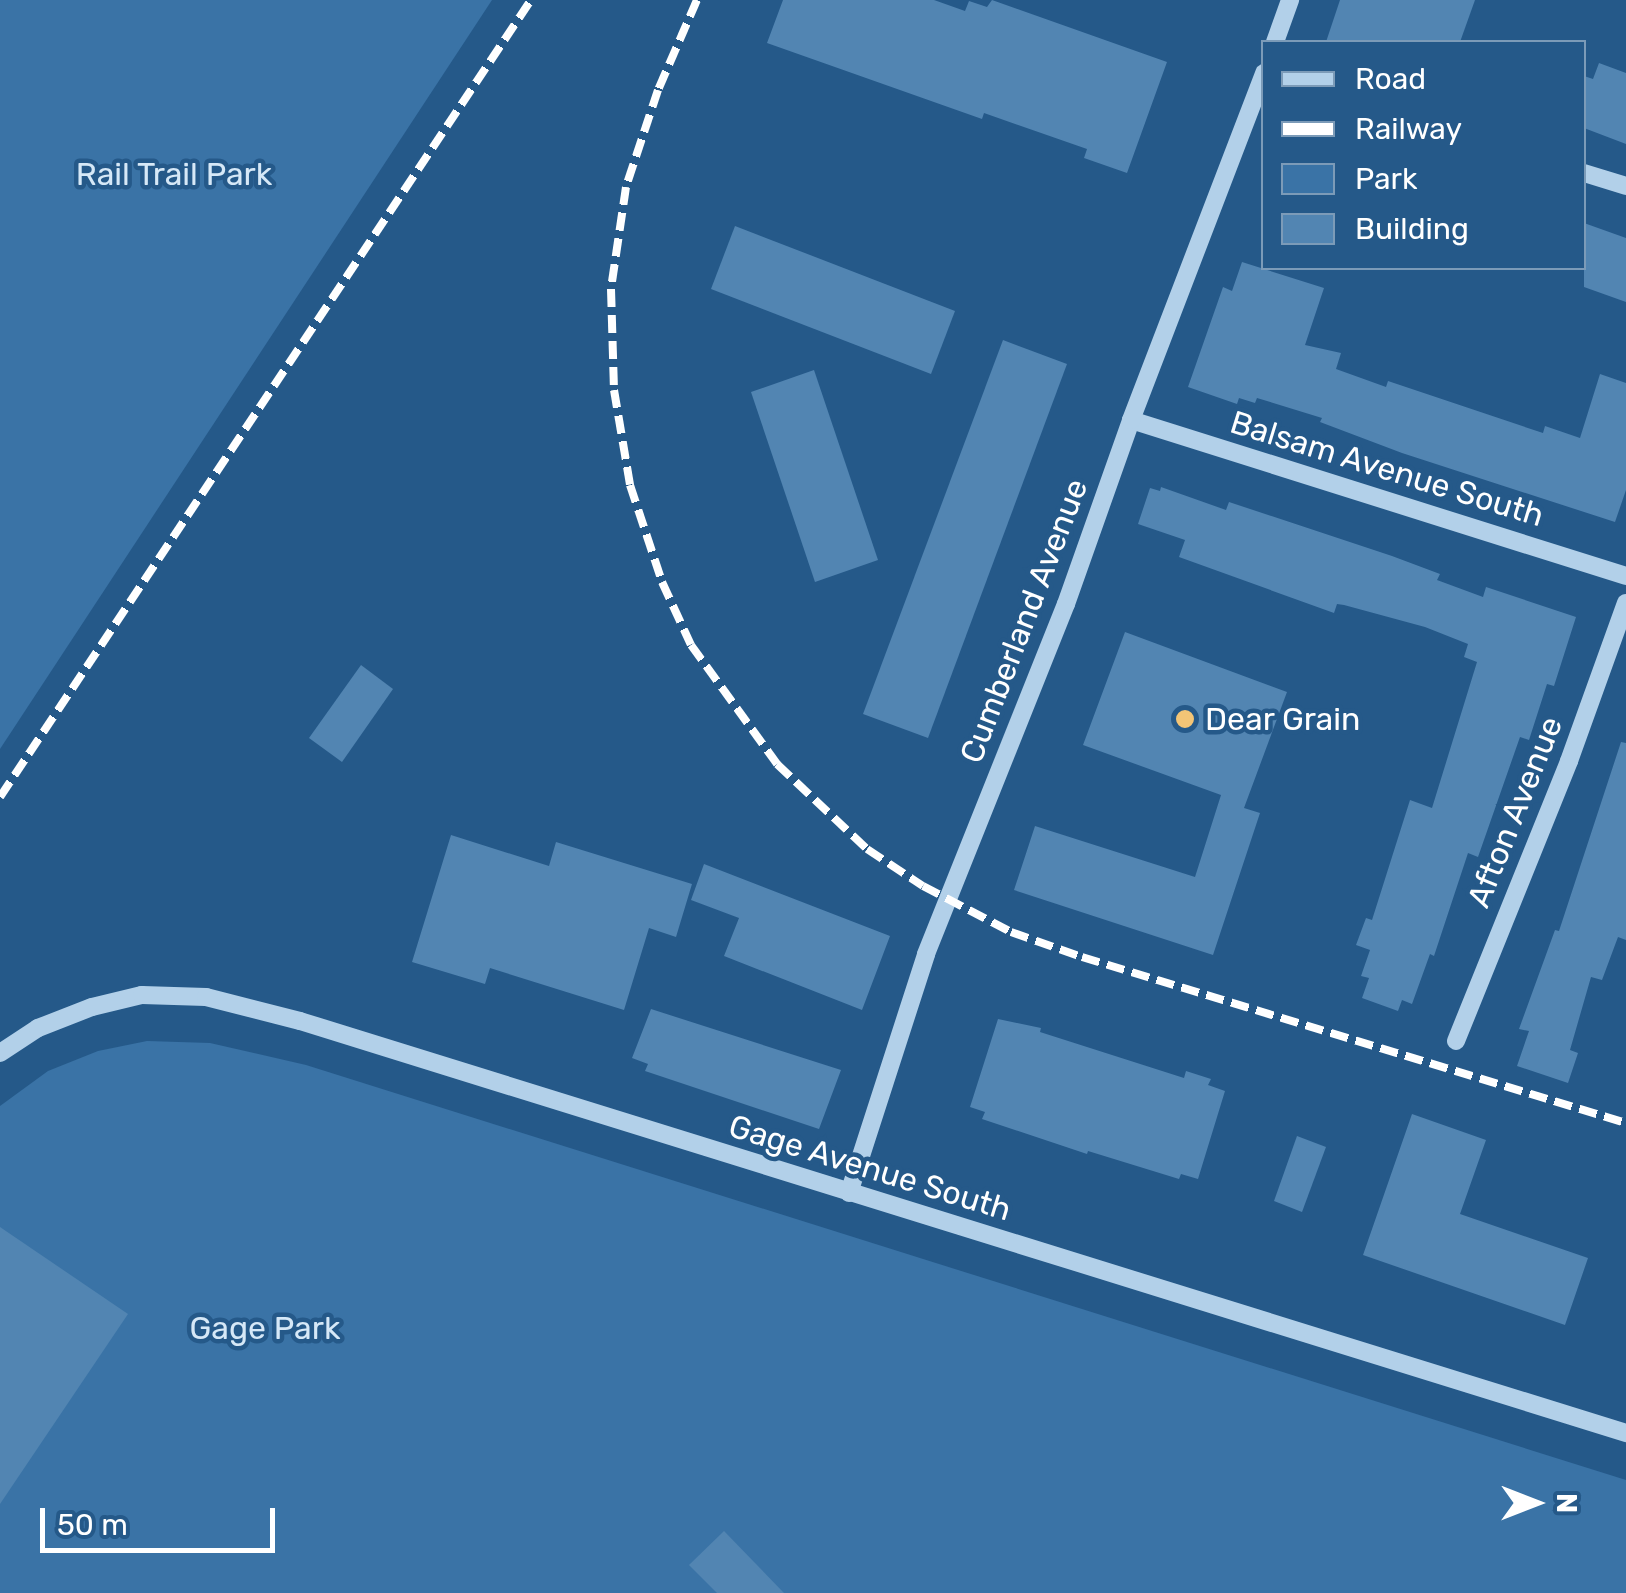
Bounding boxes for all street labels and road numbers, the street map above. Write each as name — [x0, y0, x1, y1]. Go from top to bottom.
street label: Balsam Avenue South — [1225, 403, 1549, 535]
street label: Cumberland Avenue — [952, 473, 1096, 769]
street label: Afton Avenue — [1459, 711, 1571, 913]
street label: Gage Avenue South — [724, 1107, 1016, 1229]

